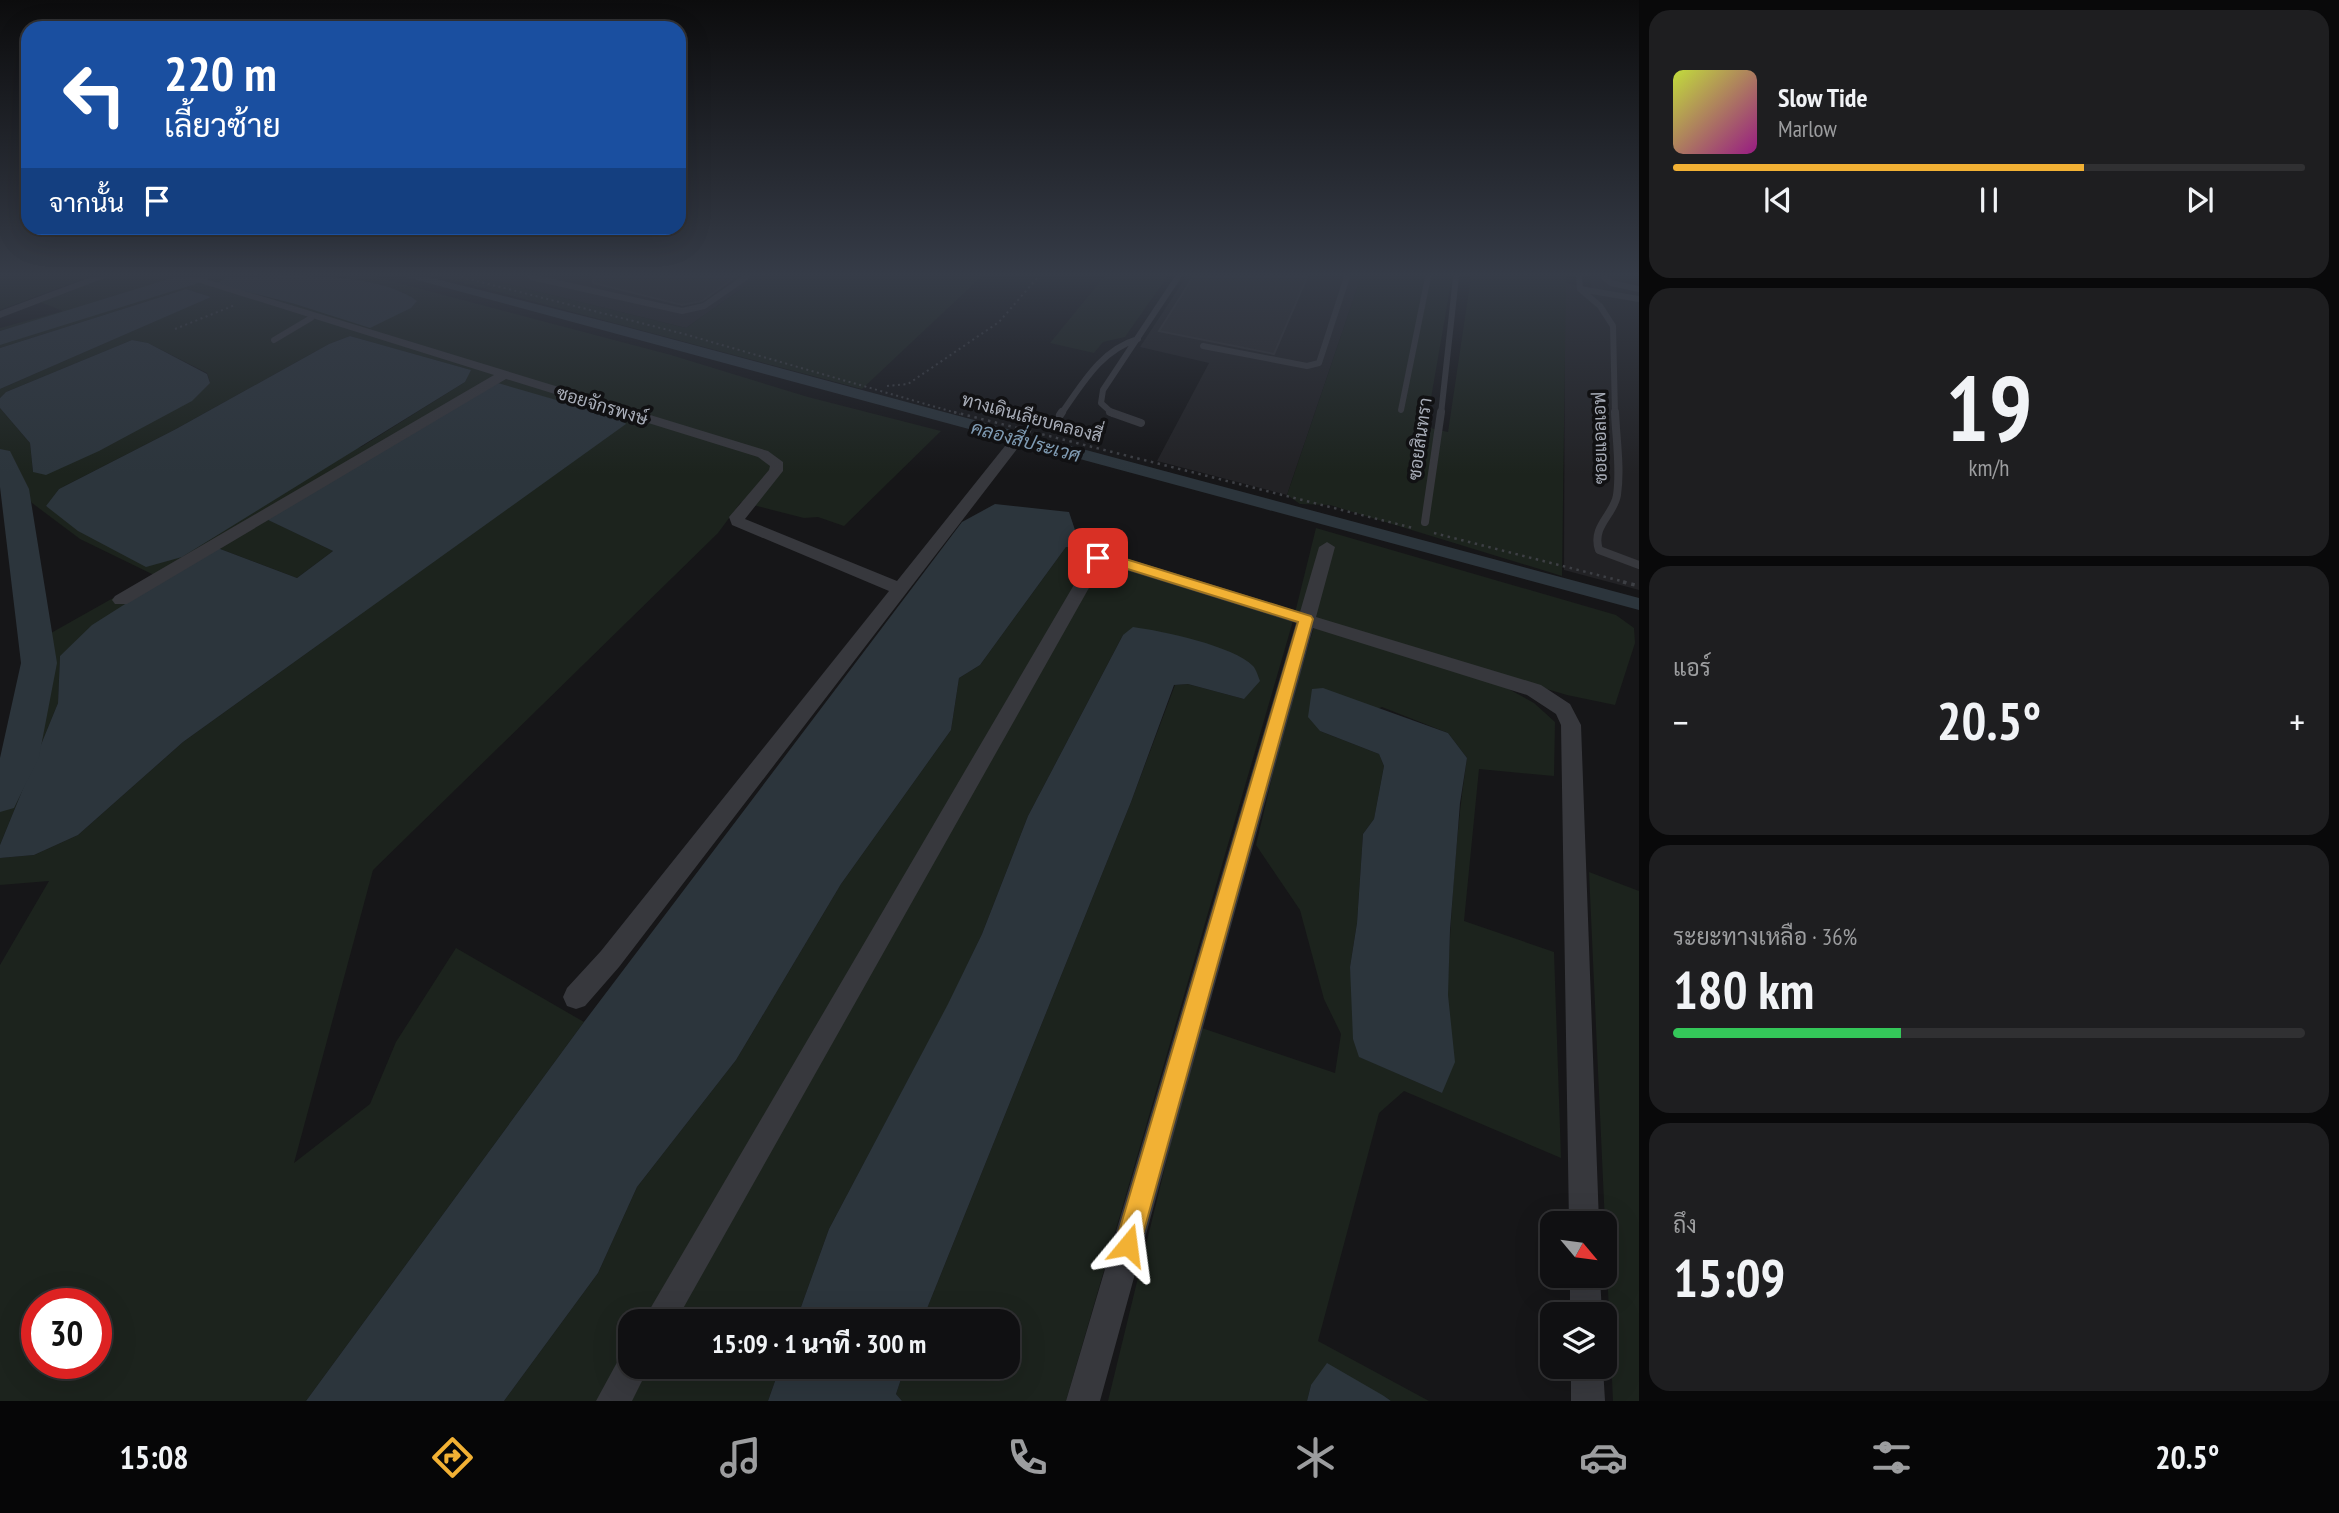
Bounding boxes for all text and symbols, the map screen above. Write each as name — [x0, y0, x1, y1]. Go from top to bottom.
text: 220 m — [164, 41, 277, 105]
icon: left — [49, 49, 140, 140]
text: Slow Tide — [1778, 81, 1868, 114]
text: เลี้ยวซ้าย — [164, 104, 281, 146]
text: Marlow — [1778, 114, 1837, 143]
icon: previous — [1759, 181, 1797, 219]
icon: pause — [1970, 181, 2008, 219]
icon: next — [2181, 181, 2219, 219]
icon: arrive — [138, 182, 176, 220]
text: จากนั้น — [49, 186, 124, 219]
text: 19 — [1946, 348, 2033, 466]
street label: ซอยจักรพงษ์ — [554, 380, 652, 431]
street label: ทางเดินเลียบคลองสี่ — [959, 384, 1106, 447]
street label: ซอยแอลเอฟ — [1587, 392, 1612, 484]
street label: ซอยสินทรา — [1402, 396, 1437, 482]
water label: คลองสี่ประเวศ — [969, 410, 1085, 467]
text: km/h — [1969, 453, 2009, 482]
pin — [1068, 528, 1128, 588]
icon: arrive — [1079, 539, 1117, 577]
text: แอร์ — [1673, 653, 1711, 682]
text: 20.5° — [1937, 687, 2041, 754]
text: − — [1673, 697, 1689, 746]
text: + — [2289, 697, 2305, 746]
text: ระยะทางเหลือ · 36% — [1673, 922, 1857, 951]
text: 180 km — [1673, 956, 1814, 1023]
position arrow — [1091, 1208, 1165, 1282]
text: ถึง — [1673, 1210, 1697, 1239]
north arrow — [1540, 1211, 1617, 1288]
map controls — [1540, 1211, 1617, 1379]
text: 15:09 — [1673, 1244, 1785, 1311]
speed limit sign: 30 — [21, 1288, 112, 1379]
button: layers — [1540, 1302, 1617, 1379]
text: 15:09 · 1 นาที · 300 m — [712, 1327, 926, 1360]
icon: directions — [428, 1433, 477, 1482]
icon: music — [716, 1433, 765, 1482]
icon: phone — [1003, 1433, 1052, 1482]
icon: climate — [1291, 1433, 1340, 1482]
icon: car — [1579, 1433, 1628, 1482]
icon: filters — [1867, 1433, 1916, 1482]
text: 15:08 — [119, 1436, 189, 1478]
text: 20.5° — [2155, 1436, 2219, 1478]

